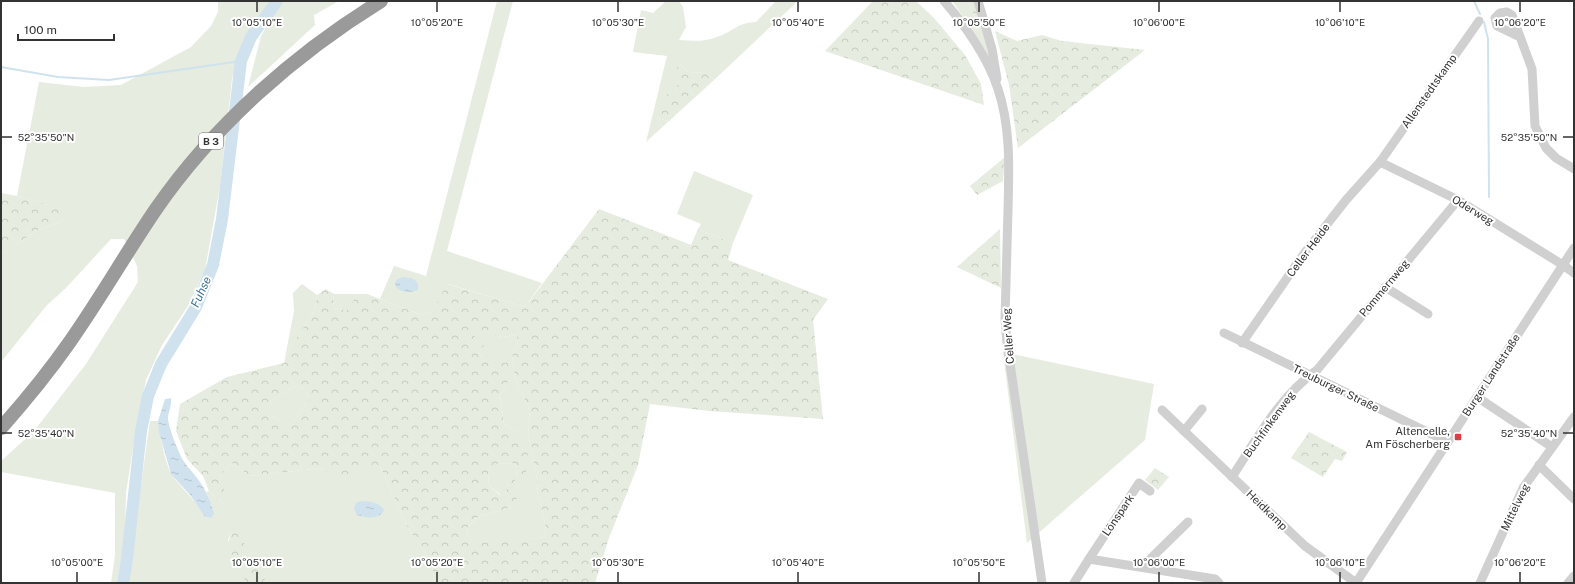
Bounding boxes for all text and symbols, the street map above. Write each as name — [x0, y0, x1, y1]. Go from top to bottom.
scale bar — [18, 16, 114, 42]
text: 10°05'10"E — [232, 16, 282, 28]
text: 10°05'20"E — [411, 16, 463, 28]
text: 10°05'30"E — [592, 16, 644, 28]
text: 10°05'40"E — [772, 16, 824, 28]
text: 10°05'50"E — [953, 16, 1005, 28]
text: 10°06'00"E — [1133, 16, 1185, 28]
text: 10°06'10"E — [1315, 16, 1365, 28]
text: 10°06'20"E — [1494, 16, 1546, 28]
text: 100 m — [24, 23, 57, 37]
street label: Allenstedtskamp — [1399, 52, 1459, 130]
text: 52°35'50"N — [18, 131, 74, 143]
text: 52°35'50"N — [1501, 131, 1557, 143]
road number: B 3 — [199, 133, 223, 149]
street label: Oderweg — [1450, 193, 1496, 227]
street label: Celler Heide — [1284, 221, 1332, 279]
street label: Pommernweg — [1357, 257, 1411, 319]
water label: Fuhse — [188, 274, 214, 310]
street label: Celler Weg — [1000, 308, 1016, 364]
street label: Burger Landstraße — [1460, 332, 1522, 418]
street label: Treuburger Straße — [1291, 362, 1381, 414]
street label: Buchfinkenweg — [1241, 388, 1297, 460]
place label: Altencelle, Am Föscherberg — [1365, 425, 1450, 450]
text: 52°35'40"N — [18, 427, 74, 439]
text: 52°35'40"N — [1501, 427, 1557, 439]
marker: Altencelle, Am Föscherberg — [1453, 432, 1463, 442]
street label: Mittelweg — [1498, 481, 1532, 533]
street label: Heidkamp — [1244, 488, 1290, 533]
street label: Lönspark — [1100, 492, 1136, 538]
text: 10°05'00"E — [51, 556, 103, 568]
text: 10°05'10"E — [232, 556, 282, 568]
text: 10°05'20"E — [411, 556, 463, 568]
text: 10°05'30"E — [592, 556, 644, 568]
text: 10°05'40"E — [772, 556, 824, 568]
text: 10°05'50"E — [953, 556, 1005, 568]
text: 10°06'00"E — [1133, 556, 1185, 568]
text: 10°06'10"E — [1315, 556, 1365, 568]
text: 10°06'20"E — [1494, 556, 1546, 568]

